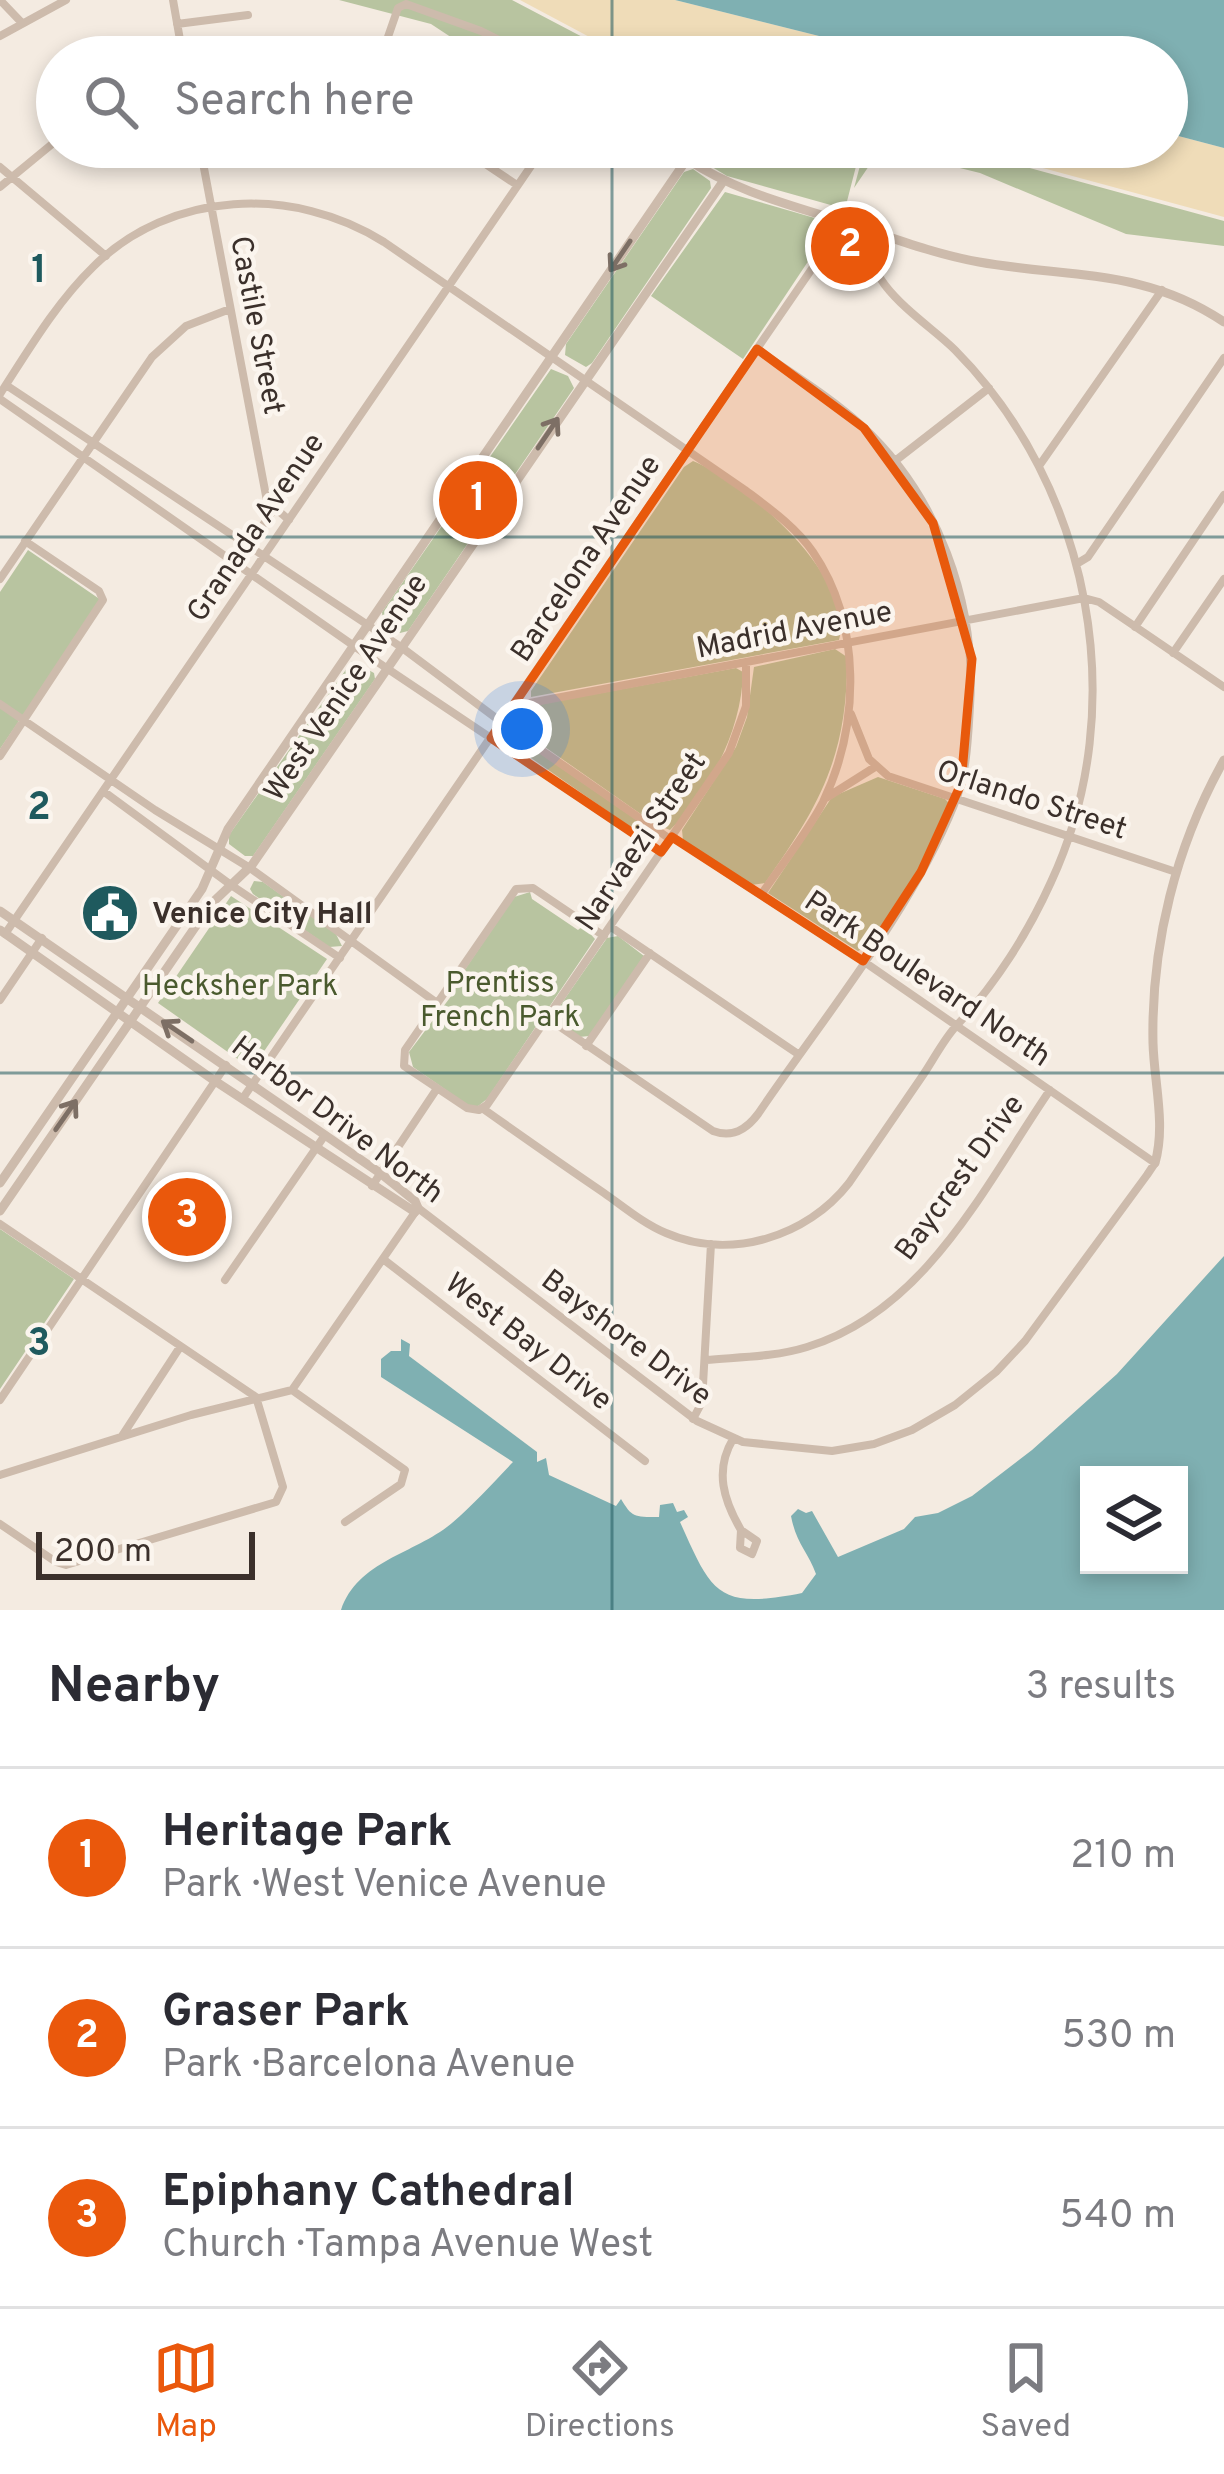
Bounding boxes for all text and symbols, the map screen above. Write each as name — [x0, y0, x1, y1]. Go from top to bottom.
search box — [36, 36, 1188, 168]
icon: search — [78, 69, 144, 135]
text: Search here — [174, 74, 414, 131]
pin: 2 — [811, 201, 889, 291]
street label: Castile Street — [220, 233, 291, 418]
one-way arrow — [608, 238, 633, 272]
text: 1 — [31, 248, 47, 297]
one-way arrow — [536, 416, 561, 450]
street label: Granada Avenue — [180, 427, 334, 630]
street label: Barcelona Avenue — [504, 449, 670, 670]
pin: 1 — [439, 455, 517, 545]
street label: West Venice Avenue — [257, 568, 437, 809]
street label: Madrid Avenue — [694, 594, 895, 669]
your location — [492, 699, 552, 759]
street label: Narvaezi Street — [569, 746, 715, 939]
street label: Orlando Street — [931, 753, 1131, 850]
text: 2 — [27, 785, 51, 834]
public building icon: Venice City Hall — [79, 882, 141, 944]
street label: Park Boulevard North — [796, 884, 1057, 1076]
place label: Venice City Hall — [152, 897, 372, 934]
park label: Prentiss French Park — [420, 966, 580, 1037]
park label: Hecksher Park — [142, 969, 338, 1006]
one-way arrow — [160, 1019, 194, 1044]
street label: Harbor Drive North — [223, 1029, 450, 1213]
street label: Baycrest Drive — [888, 1088, 1034, 1269]
one-way arrow — [53, 1099, 78, 1132]
pin: 3 — [148, 1172, 226, 1262]
street label: Bayshore Drive — [533, 1263, 718, 1415]
street label: West Bay Drive — [436, 1266, 619, 1420]
text: 3 — [27, 1321, 51, 1370]
map controls — [1080, 1466, 1188, 1574]
button: layers — [1080, 1466, 1188, 1574]
scale bar — [36, 1526, 255, 1579]
text: 200 m — [54, 1532, 152, 1574]
text: Nearby — [48, 1656, 220, 1721]
text: 3 results — [1026, 1664, 1176, 1713]
text: Heritage Park — [162, 1805, 452, 1862]
text: 1 — [79, 1833, 95, 1882]
text: 210 m — [1070, 1833, 1176, 1882]
text: Park · West Venice Avenue — [162, 1862, 607, 1911]
text: Graser Park — [162, 1985, 410, 2042]
text: 2 — [75, 2013, 99, 2062]
text: 530 m — [1061, 2013, 1176, 2062]
text: Park · Barcelona Avenue — [162, 2042, 575, 2091]
text: Epiphany Cathedral — [162, 2165, 575, 2222]
text: 3 — [75, 2193, 99, 2242]
text: 540 m — [1060, 2193, 1176, 2242]
text: Church · Tampa Avenue West — [162, 2222, 653, 2271]
tab: Map — [153, 2335, 219, 2449]
tab: Directions — [525, 2335, 675, 2449]
tab: Saved — [980, 2335, 1071, 2449]

